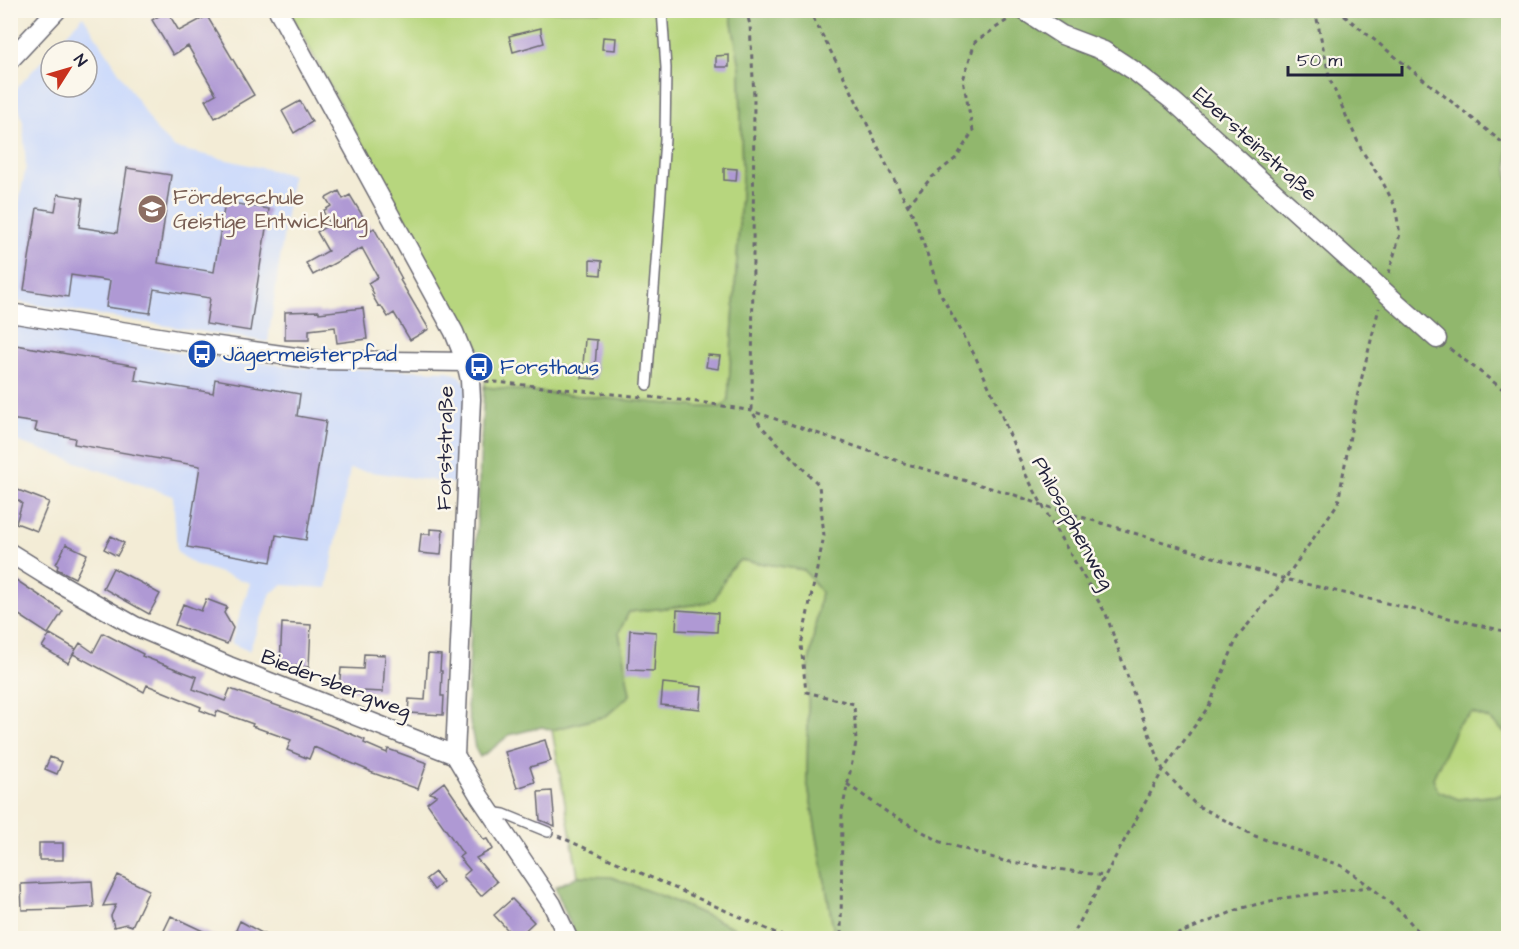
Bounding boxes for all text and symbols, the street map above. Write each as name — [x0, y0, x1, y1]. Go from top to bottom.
north arrow — [39, 39, 99, 99]
scale bar — [1288, 39, 1402, 77]
text: 50 m — [1297, 48, 1342, 73]
text: N — [68, 50, 92, 71]
street label: Ebersteinstraße — [1186, 80, 1324, 208]
place label: Förderschule Geistige Entwicklung — [173, 183, 368, 238]
school or university icon: Förderschule Geistige Entwicklung — [136, 193, 168, 225]
bus stop icon: Jägermeisterpfad — [186, 338, 218, 370]
place label: Jägermeisterpfad — [223, 340, 397, 371]
bus stop icon: Forsthaus — [463, 351, 495, 383]
place label: Forsthaus — [500, 353, 599, 382]
street label: Forststraße — [429, 385, 461, 511]
street label: Philosophenweg — [1023, 451, 1122, 596]
street label: Biedersbergweg — [256, 642, 415, 728]

